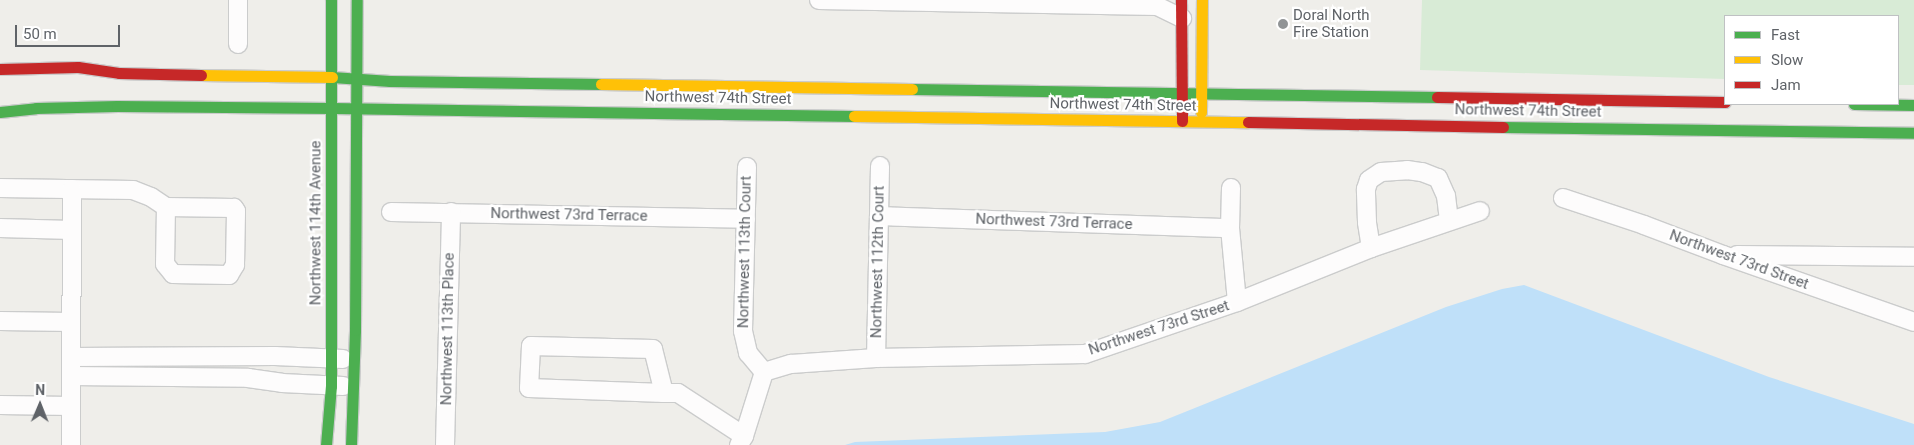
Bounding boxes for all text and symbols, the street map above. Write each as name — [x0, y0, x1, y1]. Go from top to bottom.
place label: Doral North Fire Station — [1293, 6, 1370, 41]
scale bar — [18, 15, 122, 47]
legend — [1724, 15, 1899, 105]
marker: Doral North Fire Station — [1277, 18, 1289, 30]
text: 50 m — [23, 25, 57, 43]
text: Fast — [1771, 26, 1800, 44]
text: Slow — [1771, 51, 1803, 69]
text: Jam — [1771, 76, 1801, 94]
street label: Northwest 74th Street — [644, 88, 792, 108]
street label: Northwest 74th Street — [1049, 95, 1197, 115]
street label: Northwest 74th Street — [1454, 101, 1602, 121]
street label: Northwest 114th Avenue — [307, 141, 325, 305]
street label: Northwest 113th Court — [735, 176, 755, 328]
street label: Northwest 112th Court — [868, 186, 888, 338]
street label: Northwest 73rd Terrace — [490, 205, 648, 225]
street label: Northwest 73rd Terrace — [975, 210, 1133, 234]
street label: Northwest 73rd Street — [1667, 226, 1811, 294]
street label: Northwest 113th Place — [438, 252, 458, 406]
street label: Northwest 73rd Street — [1086, 297, 1232, 359]
north arrow — [15, 380, 65, 430]
text: N — [35, 382, 45, 398]

